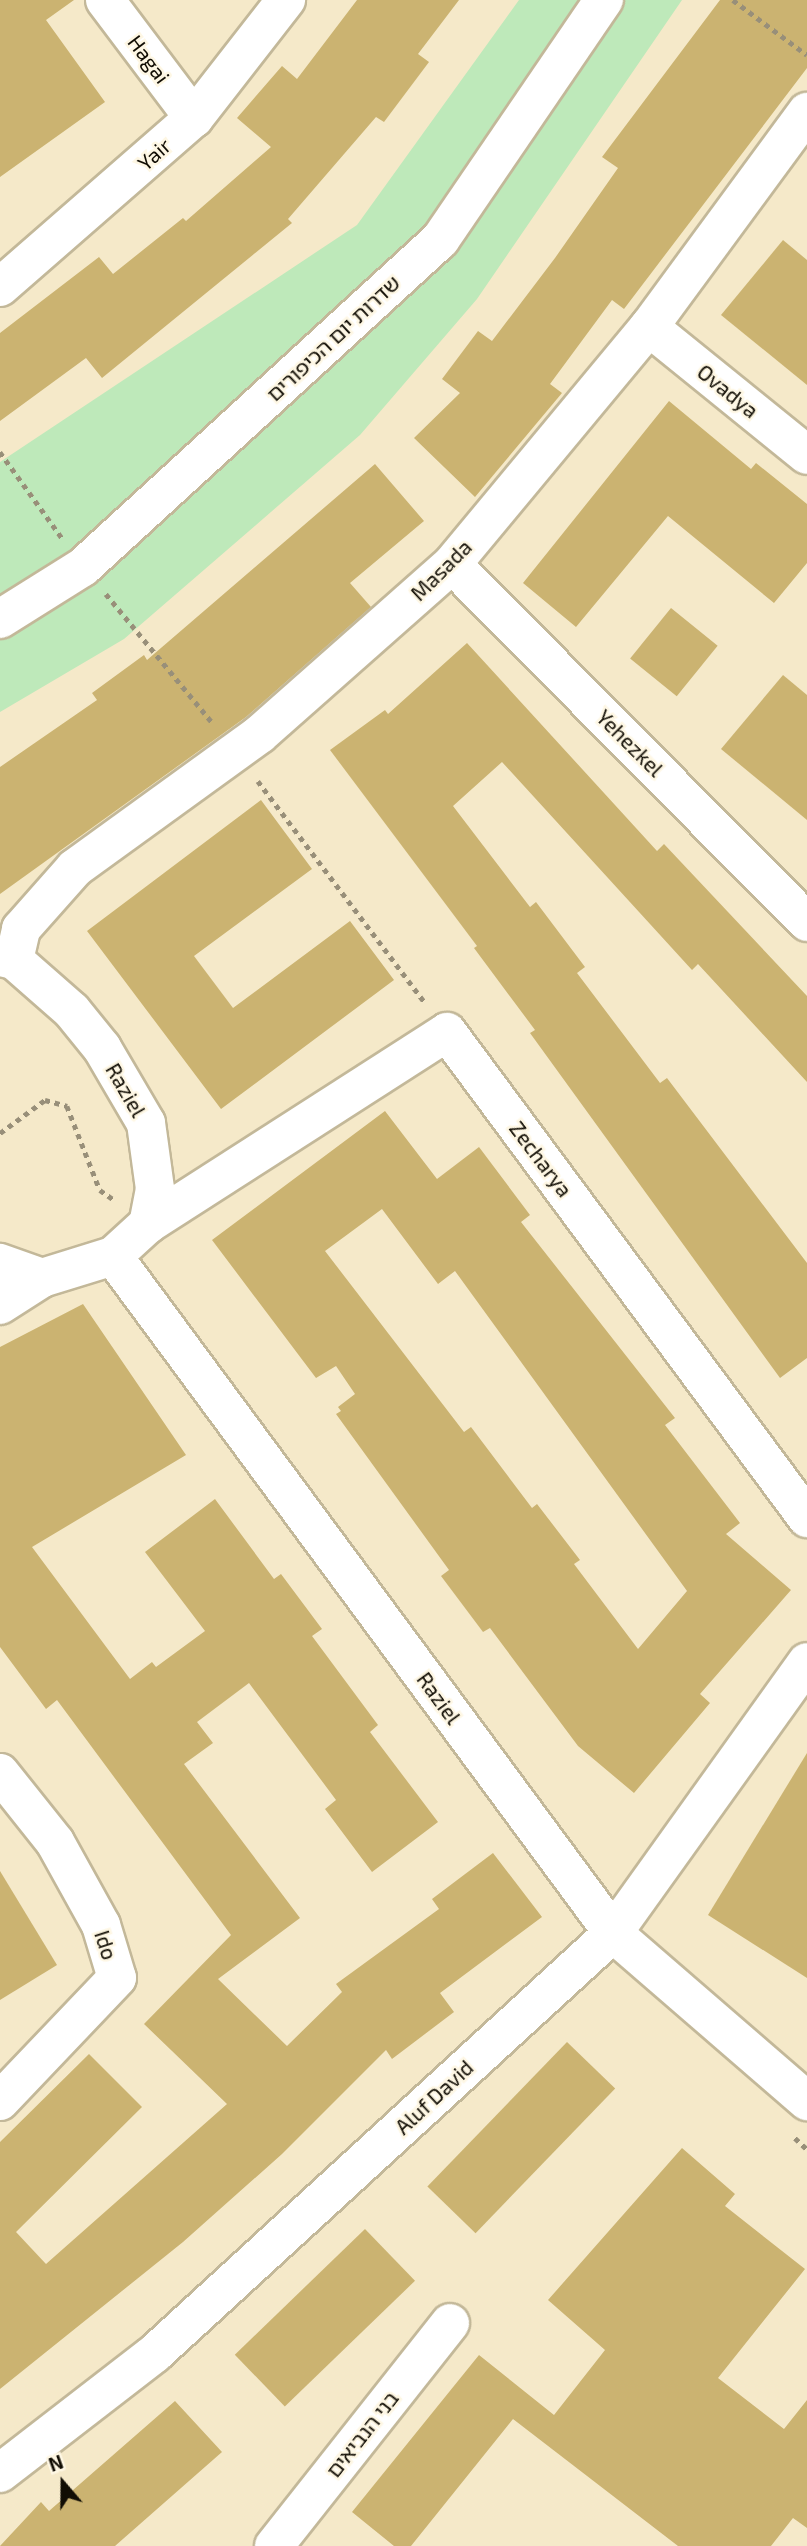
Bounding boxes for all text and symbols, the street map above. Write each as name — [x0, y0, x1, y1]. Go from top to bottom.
street label: Hagai — [123, 30, 175, 88]
street label: Yair — [132, 133, 176, 175]
street label: שדרות יום הכיפורים — [261, 270, 405, 406]
street label: Ovadya — [692, 359, 764, 423]
street label: Masada — [405, 534, 477, 606]
street label: Yehezkel — [591, 704, 669, 782]
street label: Raziel — [101, 1059, 151, 1121]
street label: Zecharya — [504, 1116, 578, 1202]
street label: Raziel — [412, 1667, 466, 1729]
street label: Ido — [89, 1927, 123, 1963]
street label: Aluf David — [390, 2054, 478, 2140]
street label: בני הנביאים — [320, 2386, 404, 2482]
north arrow — [28, 2448, 98, 2518]
text: N — [45, 2450, 66, 2476]

